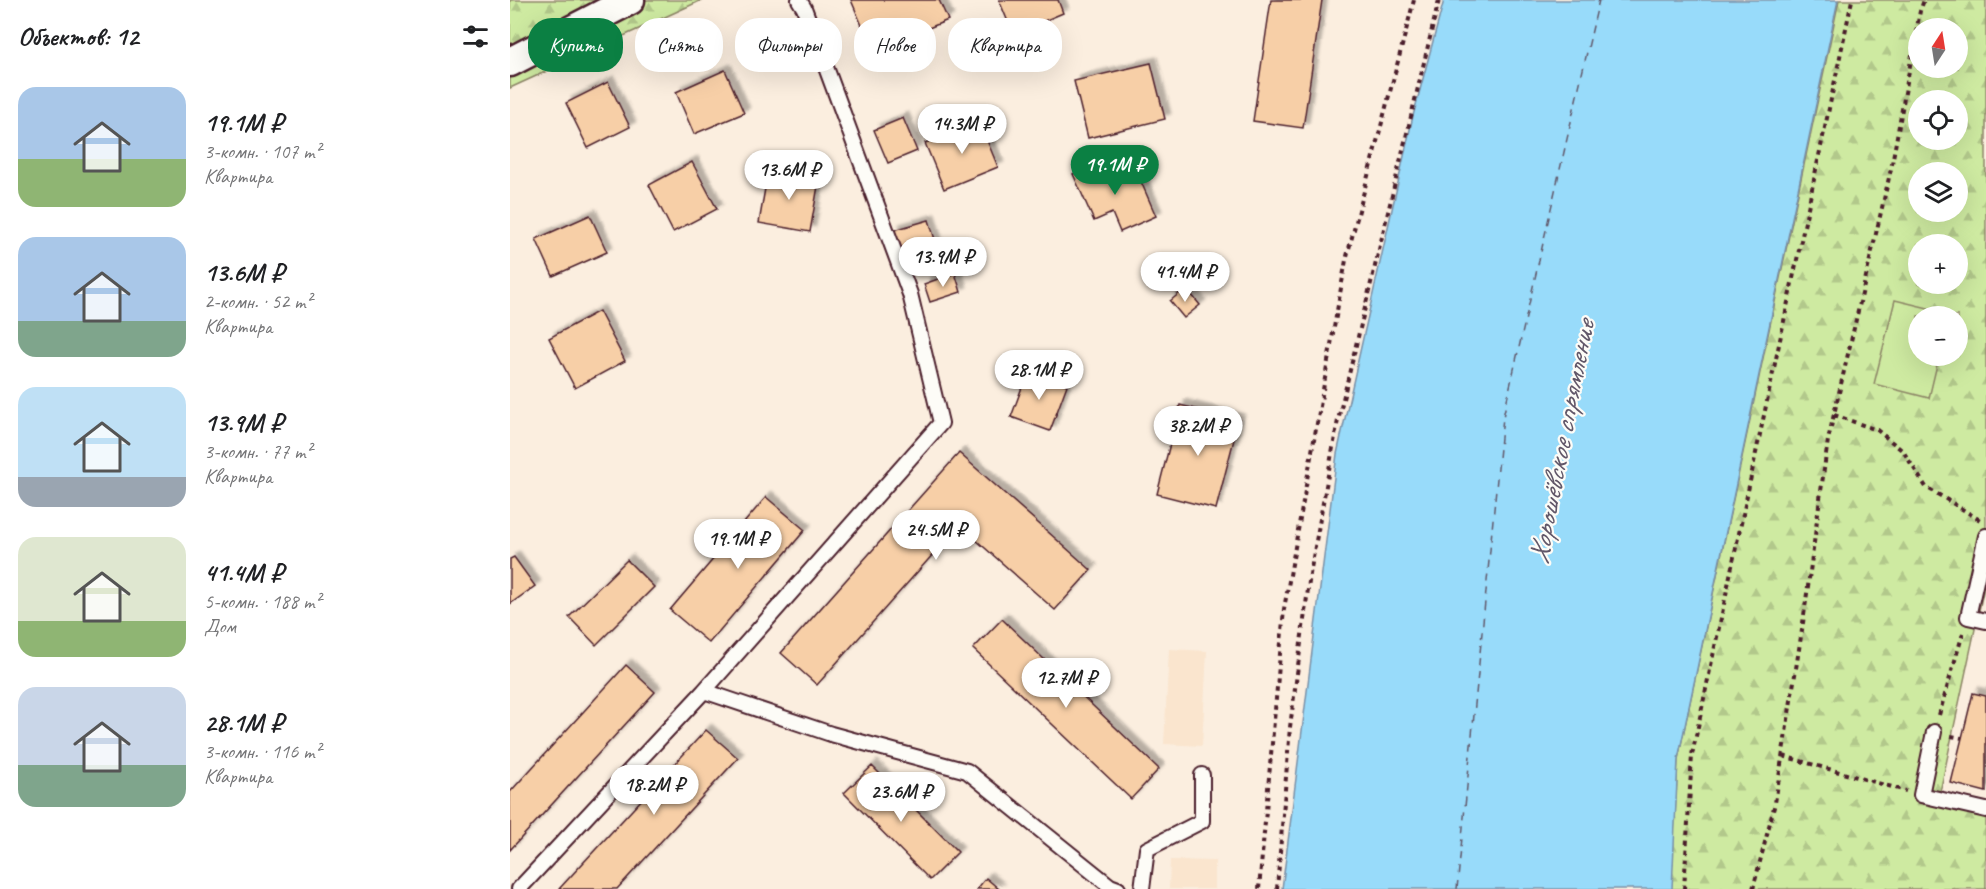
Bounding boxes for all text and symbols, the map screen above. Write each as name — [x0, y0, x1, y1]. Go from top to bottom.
chip: Купить — [528, 18, 623, 72]
chip: Снять — [635, 18, 723, 72]
chip: Фильтры — [735, 18, 842, 72]
chip: Новое — [854, 18, 936, 72]
chip: Квартира — [948, 18, 1062, 72]
north arrow — [1908, 18, 1968, 78]
map controls — [1908, 18, 1968, 366]
text: Объектов: 12 — [18, 20, 138, 53]
icon: filters — [459, 20, 492, 53]
button: locate — [1908, 90, 1968, 150]
pin: 14.3M ₽ — [907, 104, 1017, 155]
text: 19.1M ₽ — [204, 106, 283, 139]
icon: home — [66, 111, 138, 183]
text: 14.3M ₽ — [932, 111, 992, 136]
text: 3-комн. · 107 m² — [204, 139, 321, 164]
pin: 19.1M ₽ — [1060, 145, 1170, 196]
pin: 13.6M ₽ — [734, 150, 844, 201]
text: 19.1M ₽ — [1085, 152, 1145, 177]
text: 13.6M ₽ — [758, 157, 820, 182]
button: layers — [1908, 162, 1968, 222]
text: Квартира — [204, 164, 272, 189]
button: + — [1908, 234, 1968, 294]
pin: 13.9M ₽ — [888, 237, 998, 288]
text: 13.9M ₽ — [913, 244, 973, 269]
pin: 41.4M ₽ — [1130, 252, 1240, 303]
text: 13.6M ₽ — [204, 256, 283, 289]
text: 41.4M ₽ — [1155, 259, 1215, 284]
icon: home — [66, 261, 138, 333]
text: 2-комн. · 52 m² — [204, 289, 312, 314]
button: − — [1908, 306, 1968, 366]
water label: Хорошёвское спрямление — [1519, 313, 1604, 567]
text: Квартира — [204, 314, 272, 339]
pin: 28.1M ₽ — [984, 350, 1094, 401]
text: 28.1M ₽ — [1009, 357, 1069, 382]
text: 13.9M ₽ — [204, 406, 283, 439]
pin: 38.2M ₽ — [1143, 406, 1253, 457]
icon: home — [66, 411, 138, 483]
text: 38.2M ₽ — [1168, 413, 1228, 438]
text: 3-комн. · 77 m² — [204, 439, 312, 464]
text: Квартира — [204, 464, 272, 489]
pin: 24.5M ₽ — [881, 510, 991, 561]
text: 24.5M ₽ — [906, 517, 966, 542]
pin: 19.1M ₽ — [683, 519, 793, 570]
text: 19.1M ₽ — [708, 526, 768, 551]
text: 41.4M ₽ — [204, 556, 283, 589]
icon: home — [66, 561, 138, 633]
text: 5-комн. · 188 m² — [204, 589, 321, 614]
text: Дом — [204, 614, 236, 639]
pin: 12.7M ₽ — [1011, 658, 1121, 709]
text: 12.7M ₽ — [1036, 665, 1096, 690]
text: 28.1M ₽ — [204, 706, 283, 739]
icon: home — [66, 711, 138, 783]
text: 3-комн. · 116 m² — [204, 739, 321, 764]
text: Квартира — [204, 764, 272, 789]
pin: 18.2M ₽ — [599, 765, 709, 816]
text: 18.2M ₽ — [624, 772, 684, 797]
pin: 23.6M ₽ — [846, 772, 956, 823]
text: 23.6M ₽ — [870, 779, 932, 804]

